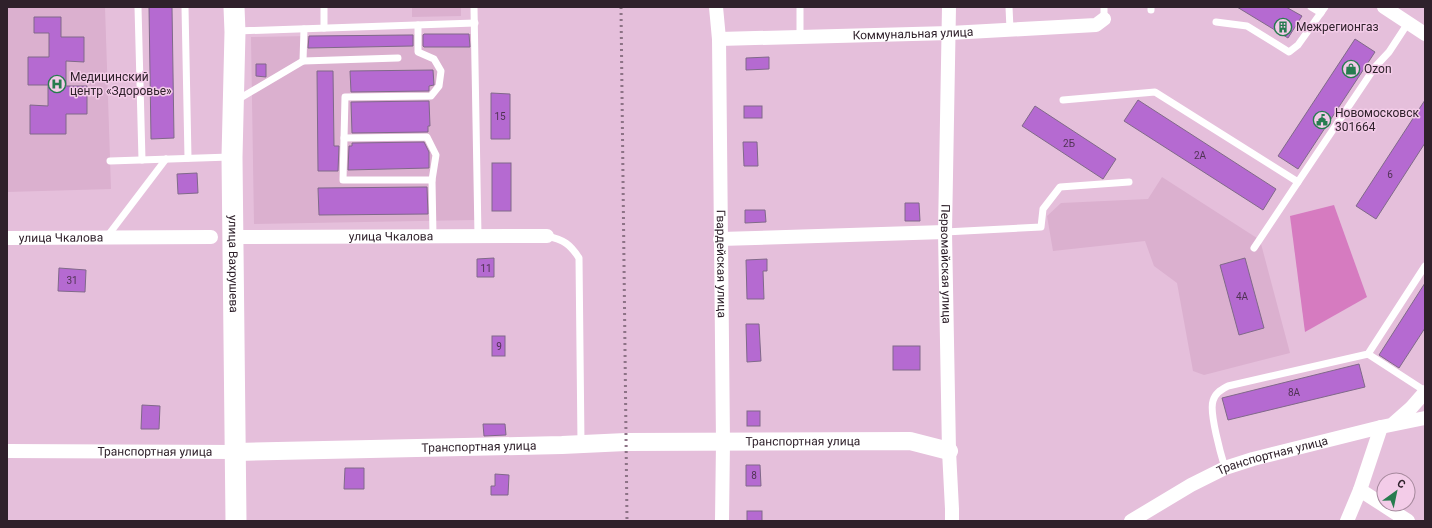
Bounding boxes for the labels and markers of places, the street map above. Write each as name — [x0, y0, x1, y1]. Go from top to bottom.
building icon: Межрегионгаз — [1273, 17, 1293, 37]
place label: Межрегионгаз — [1296, 20, 1379, 34]
shop icon: Ozon — [1341, 59, 1361, 79]
place label: Ozon — [1364, 62, 1392, 76]
place label: Медицинский центр «Здоровье» — [70, 70, 172, 98]
hospital icon: Медицинский центр «Здоровье» — [47, 74, 67, 94]
place label: Новомосковск 301664 — [1335, 106, 1419, 134]
public building icon: Новомосковск 301664 — [1312, 110, 1332, 130]

